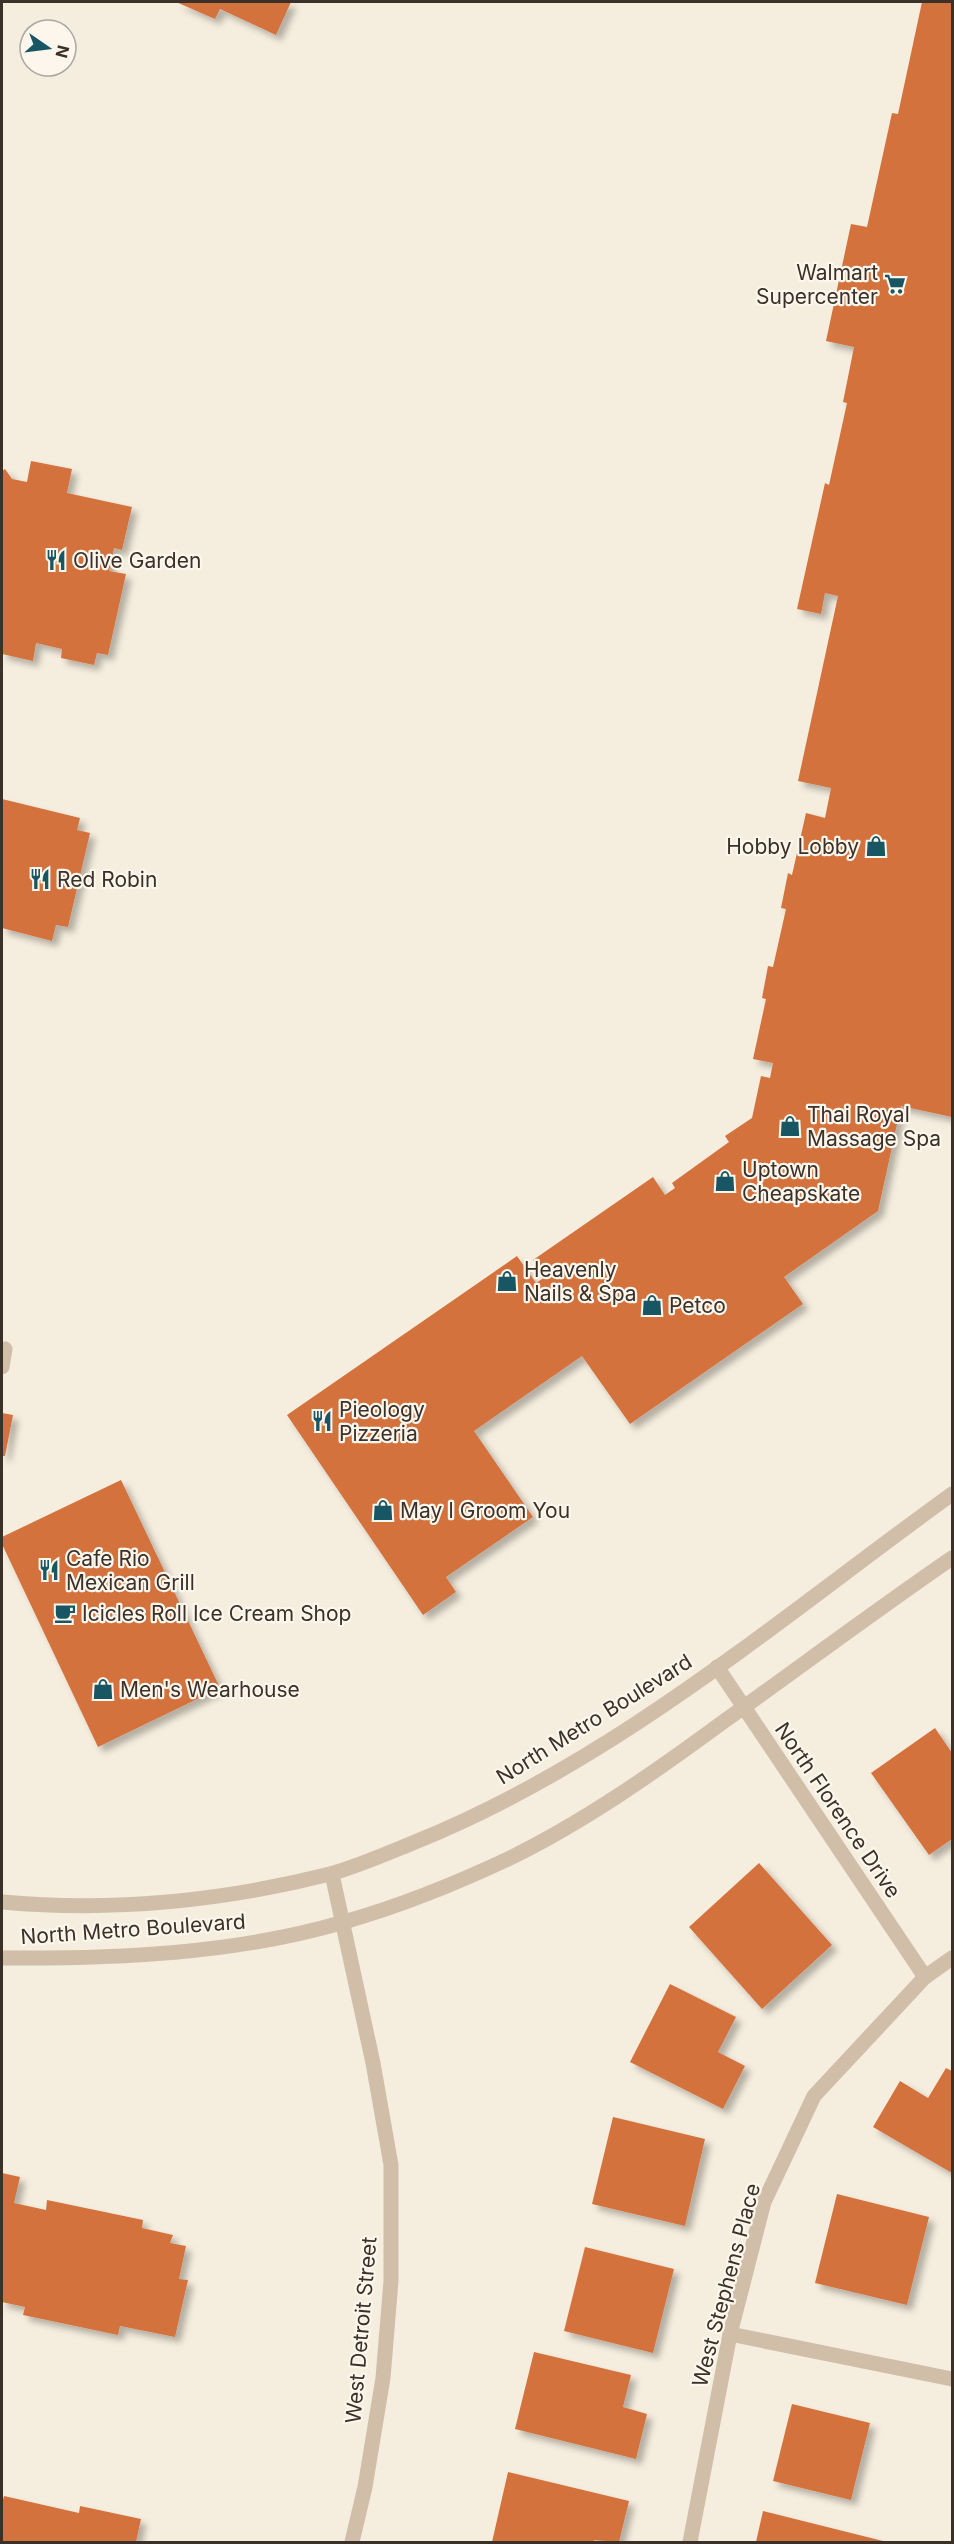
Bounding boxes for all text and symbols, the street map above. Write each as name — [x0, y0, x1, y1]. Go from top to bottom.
north arrow — [18, 18, 78, 78]
text: N — [51, 43, 74, 60]
place label: Walmart Supercenter — [756, 260, 878, 309]
supermarket icon: Walmart Supercenter — [883, 272, 907, 296]
restaurant icon: Olive Garden — [44, 548, 68, 572]
place label: Olive Garden — [73, 548, 201, 573]
place label: Hobby Lobby — [726, 834, 859, 859]
shop icon: Hobby Lobby — [864, 834, 888, 858]
restaurant icon: Red Robin — [28, 867, 52, 891]
place label: Red Robin — [57, 867, 157, 892]
place label: Thai Royal Massage Spa — [807, 1102, 941, 1151]
shop icon: Thai Royal Massage Spa — [778, 1114, 802, 1138]
place label: Uptown Cheapskate — [742, 1157, 860, 1206]
shop icon: Uptown Cheapskate — [713, 1169, 737, 1193]
place label: Heavenly Nails & Spa — [524, 1257, 637, 1306]
shop icon: Heavenly Nails & Spa — [495, 1269, 519, 1293]
shop icon: Petco — [640, 1293, 664, 1317]
place label: Petco — [669, 1293, 726, 1318]
place label: Pieology Pizzeria — [339, 1397, 425, 1446]
restaurant icon: Pieology Pizzeria — [310, 1409, 334, 1433]
shop icon: May I Groom You — [371, 1498, 395, 1522]
place label: May I Groom You — [400, 1498, 570, 1523]
place label: Cafe Rio Mexican Grill — [66, 1546, 195, 1595]
restaurant icon: Cafe Rio Mexican Grill — [37, 1558, 61, 1582]
cafe icon: Icicles Roll Ice Cream Shop — [53, 1601, 77, 1625]
place label: Icicles Roll Ice Cream Shop — [82, 1601, 351, 1626]
street label: North Metro Boulevard — [492, 1649, 696, 1789]
shop icon: Men's Wearhouse — [91, 1677, 115, 1701]
place label: Men's Wearhouse — [120, 1677, 300, 1702]
street label: North Florence Drive — [770, 1717, 906, 1903]
street label: North Metro Boulevard — [20, 1909, 246, 1949]
street label: West Stephens Place — [687, 2181, 765, 2389]
street label: West Detroit Street — [340, 2236, 382, 2424]

